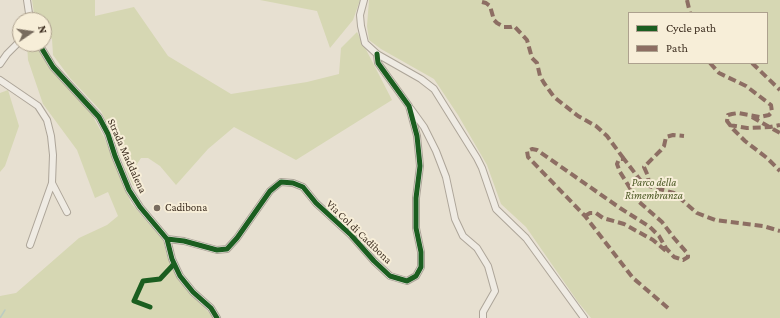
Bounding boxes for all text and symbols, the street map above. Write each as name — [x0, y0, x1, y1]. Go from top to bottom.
north arrow — [12, 12, 52, 52]
legend — [628, 12, 768, 64]
text: Cycle path — [666, 21, 716, 35]
text: N — [36, 25, 49, 35]
text: Path — [666, 41, 688, 55]
street label: Strada Maddalena — [105, 117, 149, 195]
park label: Parco della Rimembranza — [625, 176, 683, 202]
street label: Via Col di Cadibona — [323, 197, 395, 267]
place label: Cadibona — [165, 201, 207, 215]
marker: Cadibona — [152, 203, 162, 213]

